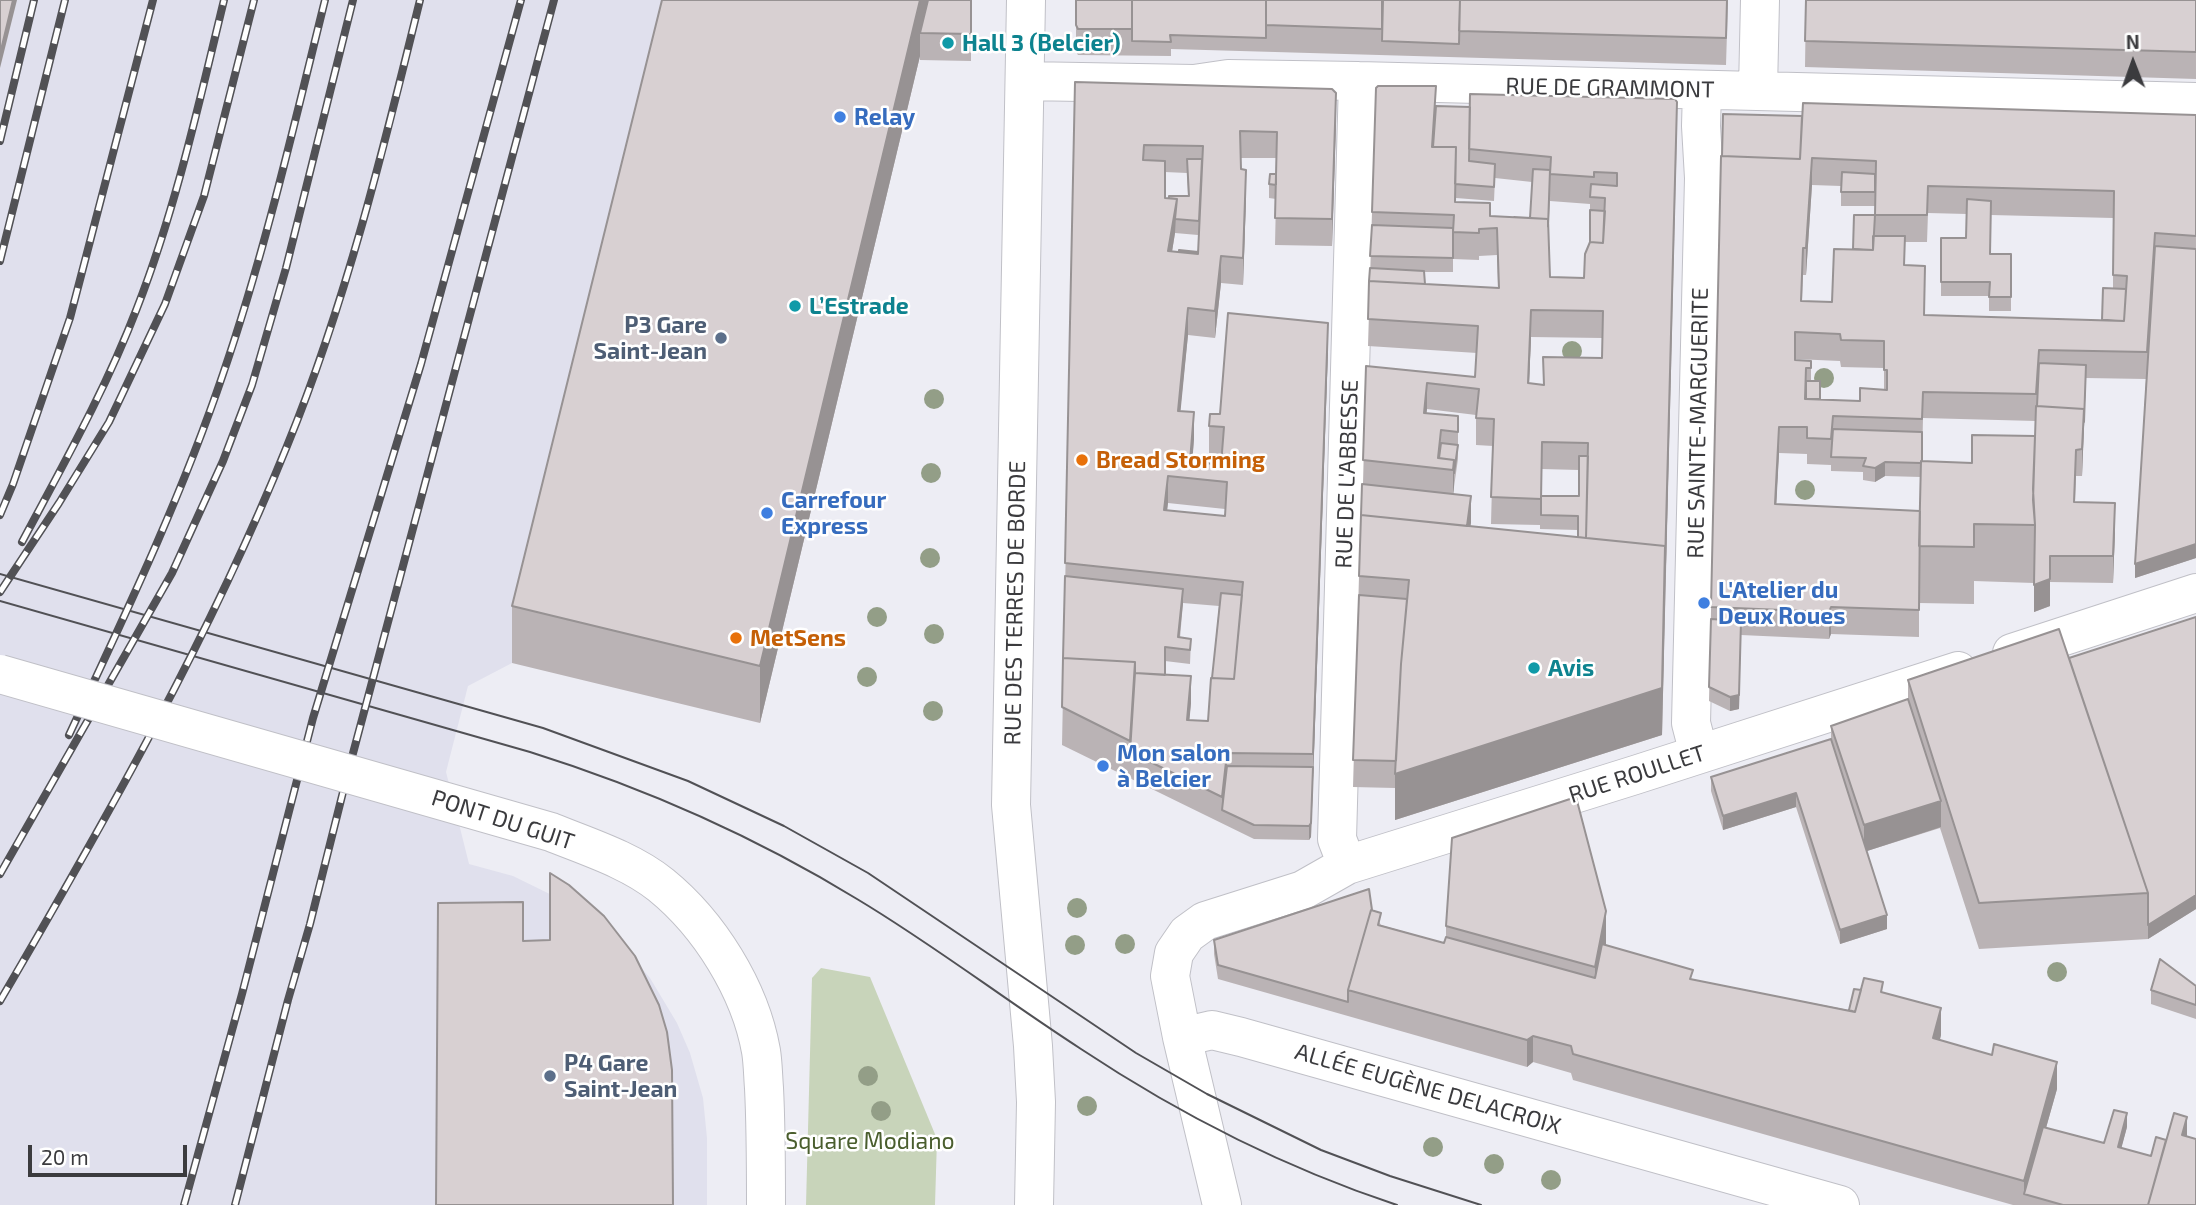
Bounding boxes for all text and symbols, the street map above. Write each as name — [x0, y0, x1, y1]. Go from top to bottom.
north arrow — [2098, 28, 2168, 98]
place label: Hall 3 (Belcier) — [962, 29, 1121, 57]
text: N — [2126, 30, 2140, 53]
marker: Hall 3 (Belcier) — [940, 35, 956, 51]
street label: RUE DE GRAMMONT — [1505, 72, 1715, 104]
place label: Relay — [854, 103, 915, 131]
marker: Relay — [832, 109, 848, 125]
street label: RUE SAINTE-MARGUERITE — [1682, 287, 1714, 559]
place label: L’Estrade — [809, 292, 909, 320]
marker: L’Estrade — [787, 298, 803, 314]
place label: P3 Gare Saint-Jean — [594, 311, 707, 365]
marker: P3 Gare Saint-Jean — [713, 330, 729, 346]
street label: RUE DE L'ABBESSE — [1330, 379, 1364, 569]
place label: Bread Storming — [1096, 446, 1265, 474]
marker: Bread Storming — [1074, 452, 1090, 468]
street label: RUE DES TERRES DE BORDE — [999, 460, 1031, 746]
place label: Carrefour Express — [781, 486, 886, 540]
marker: Carrefour Express — [759, 505, 775, 521]
place label: L'Atelier du Deux Roues — [1718, 576, 1845, 630]
marker: L'Atelier du Deux Roues — [1696, 595, 1712, 611]
place label: MetSens — [750, 624, 846, 652]
marker: MetSens — [728, 630, 744, 646]
place label: Avis — [1548, 654, 1594, 682]
marker: Avis — [1526, 660, 1542, 676]
place label: Mon salon à Belcier — [1117, 739, 1231, 793]
street label: RUE ROULLET — [1565, 739, 1709, 809]
marker: Mon salon à Belcier — [1095, 758, 1111, 774]
street label: PONT DU GUIT — [428, 784, 578, 856]
street label: ALLÉE EUGÈNE DELACROIX — [1292, 1038, 1564, 1140]
place label: P4 Gare Saint-Jean — [564, 1049, 677, 1103]
marker: P4 Gare Saint-Jean — [542, 1068, 558, 1084]
park label: Square Modiano — [785, 1127, 955, 1155]
scale bar — [32, 1132, 191, 1176]
text: 20 m — [41, 1144, 89, 1169]

